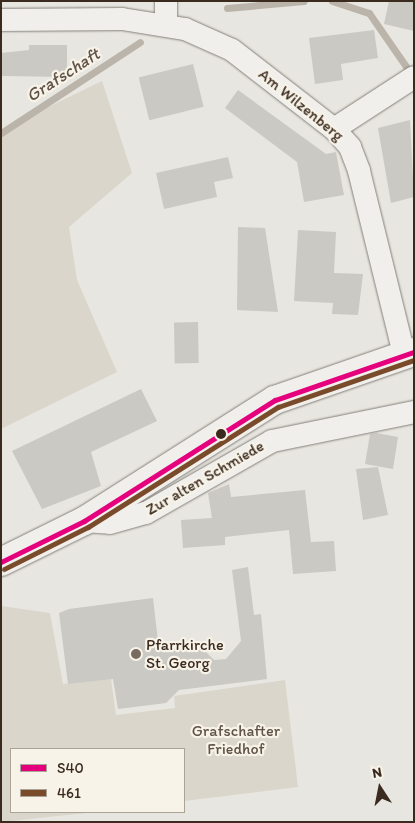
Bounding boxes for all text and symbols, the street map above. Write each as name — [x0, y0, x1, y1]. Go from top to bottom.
water label: Grafschaft — [22, 43, 104, 107]
street label: Am Wilzenberg — [255, 65, 347, 145]
unlabelled marker — [216, 429, 226, 439]
street label: Zur alten Schmiede — [142, 436, 268, 520]
place label: Pfarrkirche St. Georg — [146, 635, 224, 673]
marker: Pfarrkirche St. Georg — [130, 648, 142, 660]
park label: Grafschafter Friedhof — [192, 721, 280, 759]
legend — [10, 748, 185, 813]
text: S40 — [57, 759, 84, 777]
north arrow — [355, 763, 405, 813]
text: N — [371, 764, 383, 782]
text: 461 — [57, 784, 81, 802]

